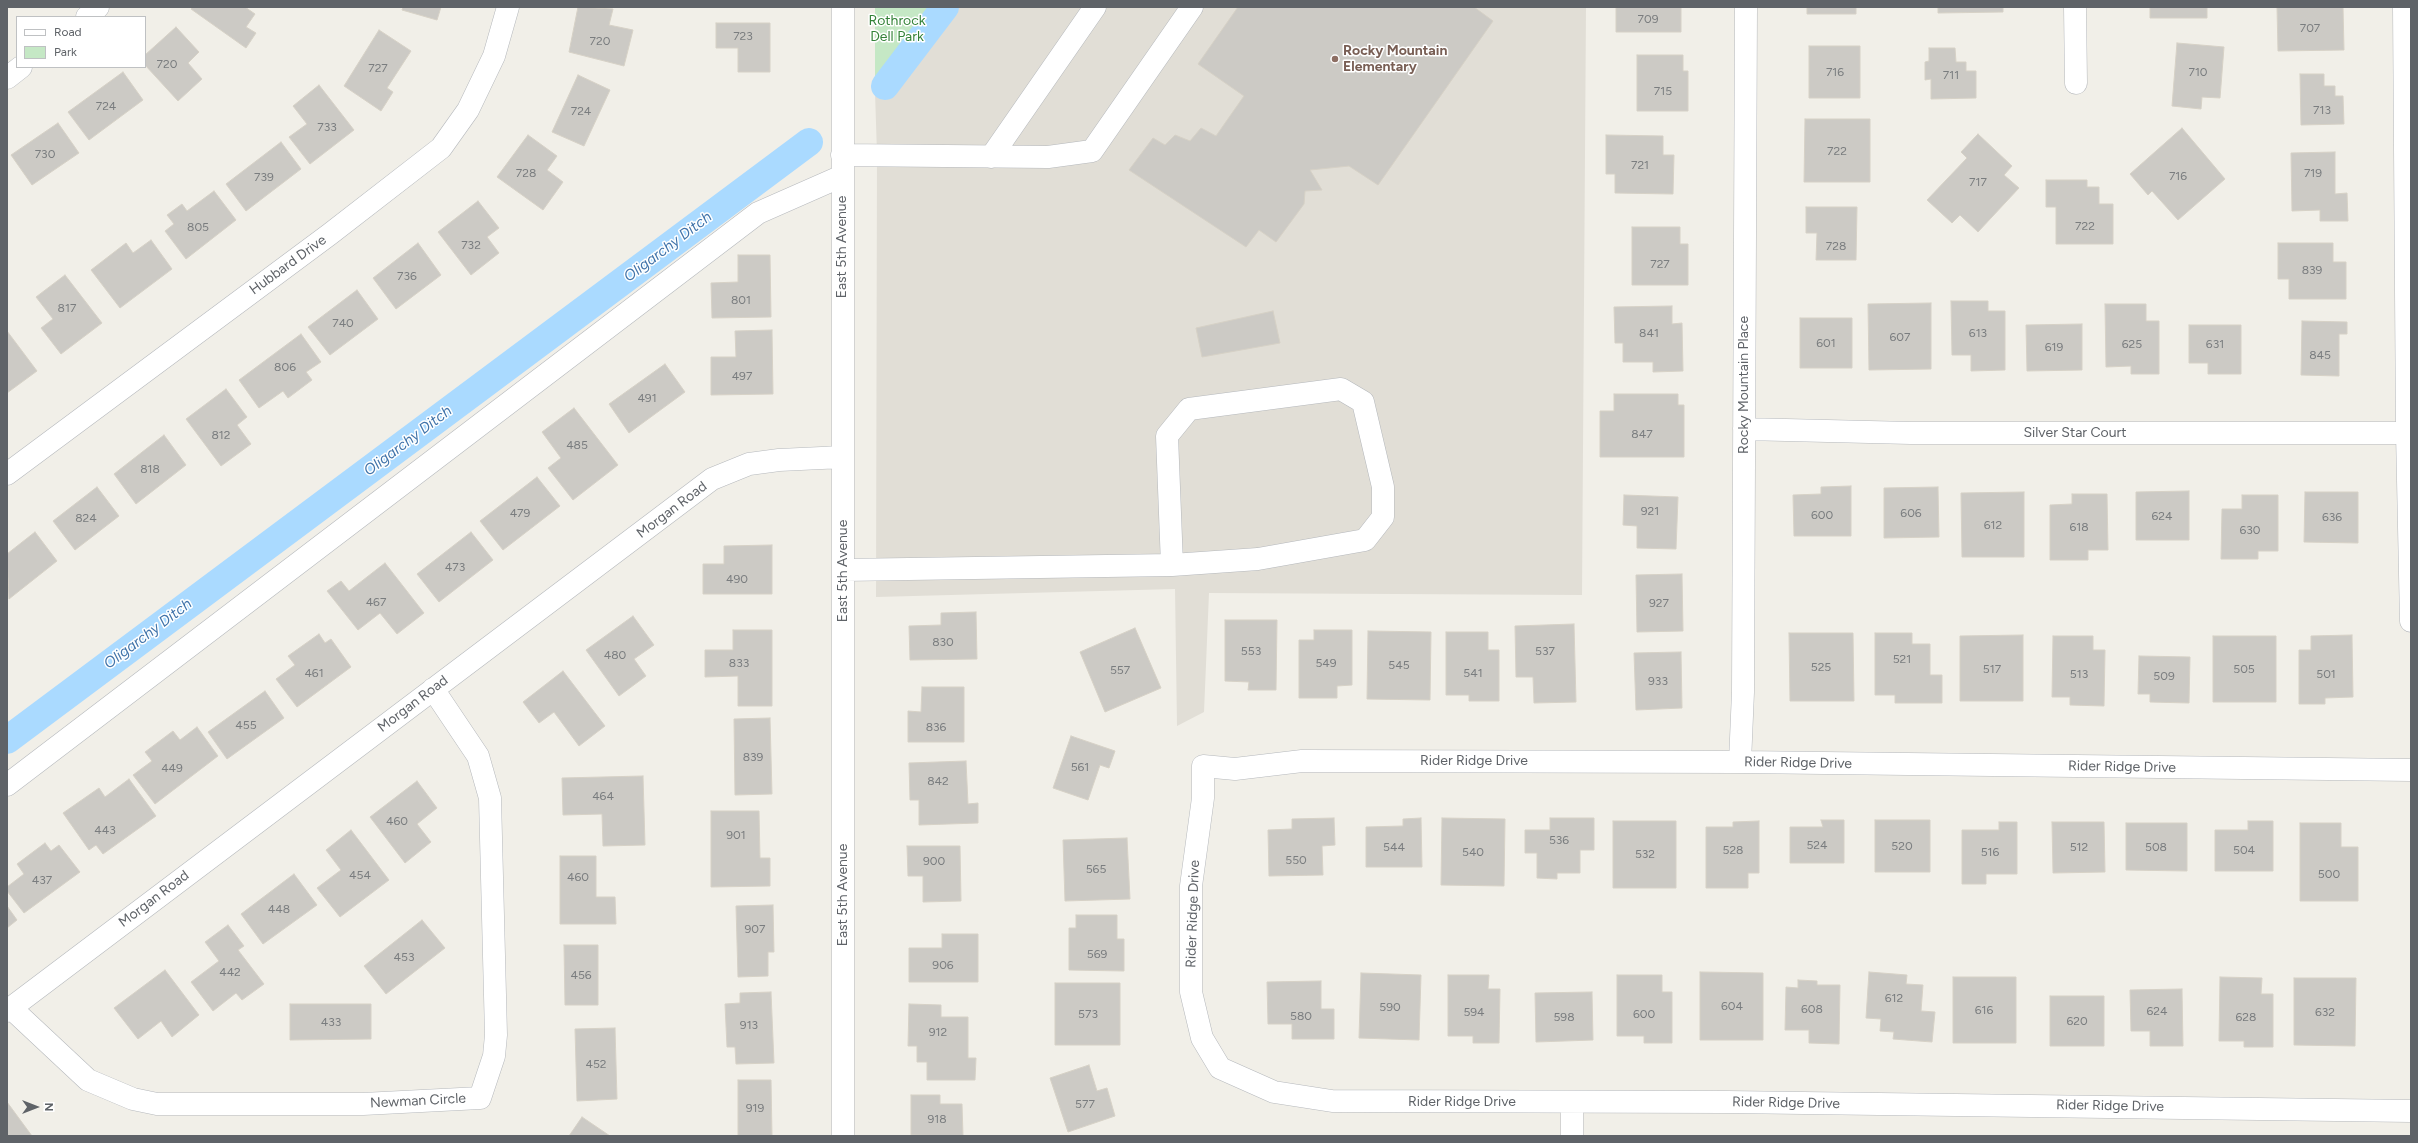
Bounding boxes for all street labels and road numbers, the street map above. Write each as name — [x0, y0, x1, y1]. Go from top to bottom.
street label: East 5th Avenue — [834, 196, 850, 298]
street label: Hubbard Drive — [246, 232, 330, 298]
street label: Rocky Mountain Place — [1736, 316, 1752, 454]
street label: Silver Star Court — [2023, 425, 2127, 441]
street label: Morgan Road — [634, 478, 710, 542]
street label: East 5th Avenue — [835, 520, 851, 622]
street label: Morgan Road — [375, 672, 451, 736]
street label: Rider Ridge Drive — [1420, 753, 1528, 769]
street label: Rider Ridge Drive — [1744, 754, 1852, 772]
street label: Rider Ridge Drive — [2068, 758, 2176, 776]
street label: East 5th Avenue — [835, 844, 851, 946]
street label: Rider Ridge Drive — [1183, 860, 1203, 968]
street label: Morgan Road — [116, 867, 192, 931]
street label: Newman Circle — [370, 1090, 466, 1112]
street label: Rider Ridge Drive — [1408, 1094, 1516, 1110]
street label: Rider Ridge Drive — [1732, 1094, 1840, 1112]
street label: Rider Ridge Drive — [2056, 1097, 2164, 1115]

